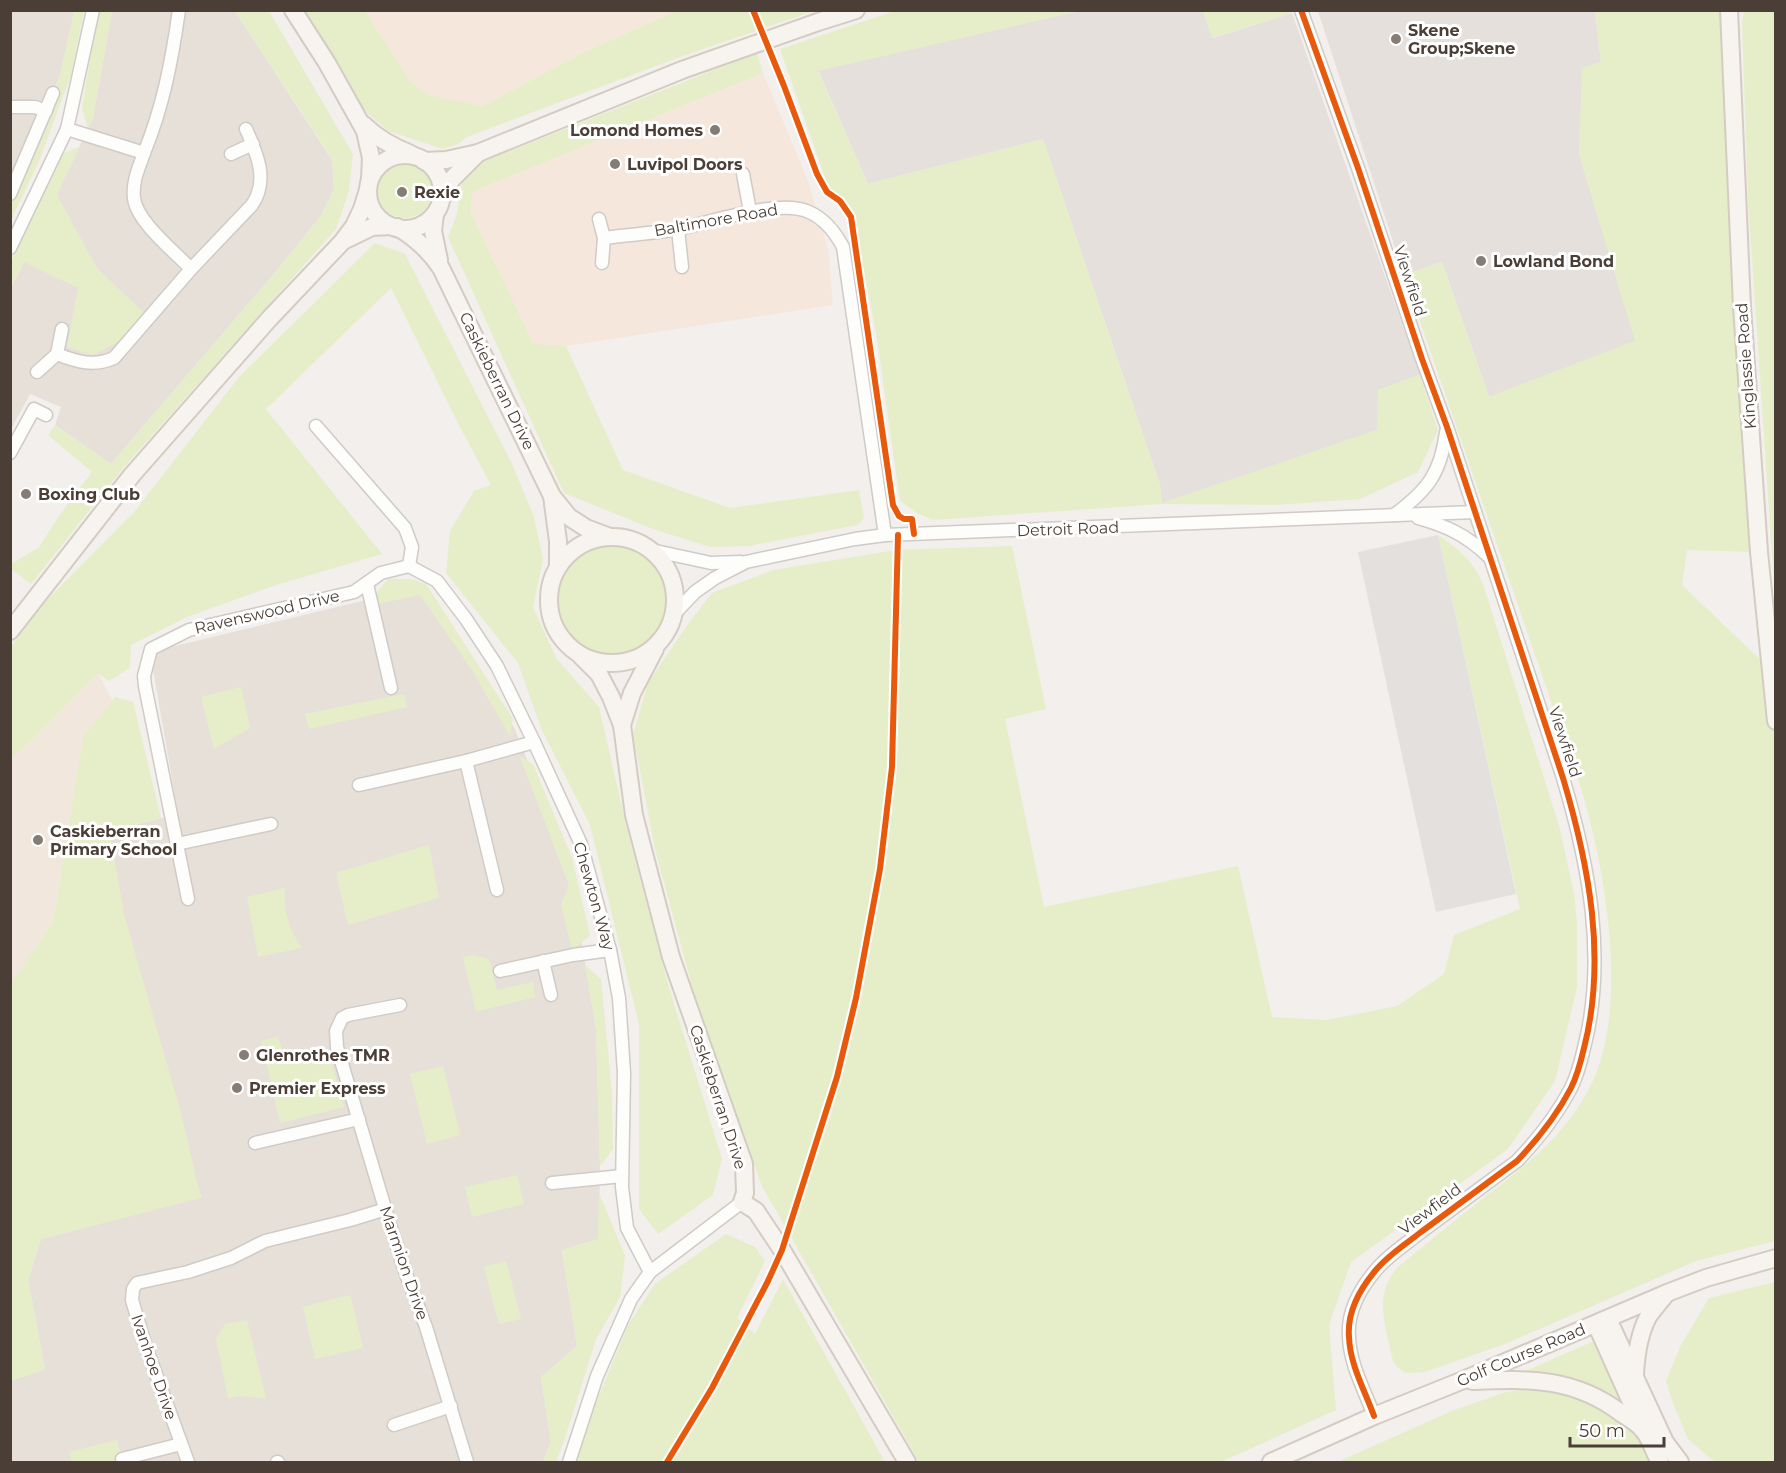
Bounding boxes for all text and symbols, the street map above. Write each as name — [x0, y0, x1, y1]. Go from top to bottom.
place label: Skene Group;Skene — [1408, 21, 1515, 58]
marker: Skene Group;Skene — [1389, 32, 1403, 46]
place label: Lomond Homes — [570, 121, 704, 140]
marker: Lomond Homes — [708, 123, 722, 137]
place label: Luvipol Doors — [627, 155, 743, 174]
marker: Luvipol Doors — [608, 157, 622, 171]
place label: Rexie — [414, 183, 460, 202]
marker: Rexie — [395, 185, 409, 199]
street label: Baltimore Road — [653, 200, 779, 240]
street label: Viewfield — [1390, 243, 1430, 319]
place label: Lowland Bond — [1493, 252, 1614, 271]
marker: Lowland Bond — [1474, 254, 1488, 268]
street label: Kinglassie Road — [1732, 302, 1760, 430]
street label: Caskieberran Drive — [455, 309, 539, 453]
place label: Boxing Club — [38, 485, 140, 504]
marker: Boxing Club — [19, 487, 33, 501]
street label: Detroit Road — [1017, 518, 1119, 540]
street label: Ravenswood Drive — [193, 586, 341, 638]
street label: Viewfield — [1545, 704, 1585, 780]
place label: Caskieberran Primary School — [50, 822, 177, 859]
marker: Caskieberran Primary School — [31, 833, 45, 847]
street label: Chewton Way — [569, 840, 619, 953]
street label: Caskieberran Drive — [686, 1022, 750, 1172]
place label: Glenrothes TMR — [256, 1046, 390, 1065]
marker: Glenrothes TMR — [237, 1048, 251, 1062]
place label: Premier Express — [249, 1079, 386, 1098]
marker: Premier Express — [230, 1081, 244, 1095]
street label: Viewfield — [1395, 1179, 1465, 1239]
street label: Marmion Drive — [376, 1204, 432, 1322]
street label: Ivanhoe Drive — [127, 1312, 181, 1422]
street label: Golf Course Road — [1454, 1319, 1588, 1391]
scale bar — [1570, 1410, 1664, 1448]
text: 50 m — [1579, 1420, 1625, 1442]

